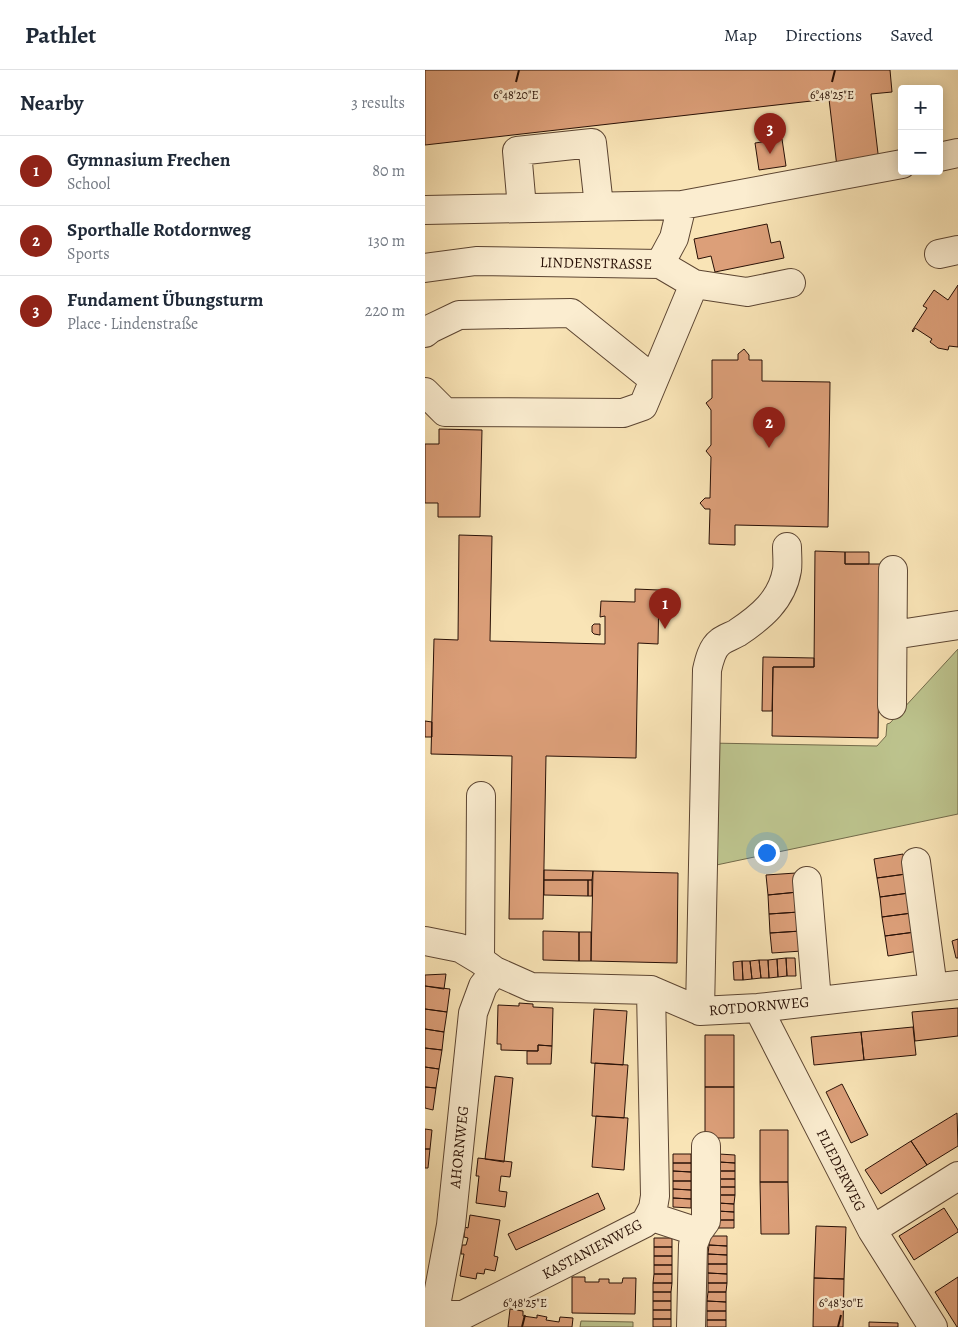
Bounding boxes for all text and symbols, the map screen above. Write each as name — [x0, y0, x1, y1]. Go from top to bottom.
text: Pathlet — [25, 19, 96, 51]
text: Map — [724, 23, 757, 47]
text: Directions — [785, 23, 862, 47]
text: Saved — [890, 23, 933, 47]
map controls — [898, 85, 943, 175]
button: + — [898, 85, 943, 130]
text: 6°48'20"E — [493, 87, 539, 103]
text: 6°48'25"E — [810, 87, 854, 103]
text: Nearby — [20, 89, 83, 117]
text: 3 results — [351, 92, 405, 114]
pin: 3 — [754, 113, 786, 154]
button: − — [898, 130, 943, 175]
text: Gymnasium Frechen — [67, 147, 231, 173]
text: 1 — [33, 160, 39, 182]
text: 80 m — [372, 160, 405, 182]
text: School — [67, 173, 110, 195]
text: Sporthalle Rotdornweg — [67, 217, 251, 243]
text: 2 — [32, 230, 40, 252]
text: 130 m — [368, 230, 405, 252]
text: Sports — [67, 243, 110, 265]
street label: LINDENSTRASSE — [540, 252, 652, 274]
text: Fundament Übungsturm — [67, 287, 263, 313]
text: 3 — [33, 300, 39, 322]
text: 220 m — [365, 300, 405, 322]
text: Place · Lindenstraße — [67, 313, 198, 335]
pin: 2 — [753, 407, 785, 448]
pin: 1 — [649, 588, 681, 629]
your location — [754, 840, 780, 866]
street label: ROTDORNWEG — [708, 992, 810, 1020]
street label: AHORNWEG — [445, 1105, 473, 1190]
street label: FLIEDERWEG — [812, 1125, 870, 1215]
street label: KASTANIENWEG — [538, 1214, 646, 1284]
text: 6°48'25"E — [503, 1295, 547, 1311]
text: 6°48'30"E — [819, 1295, 863, 1311]

